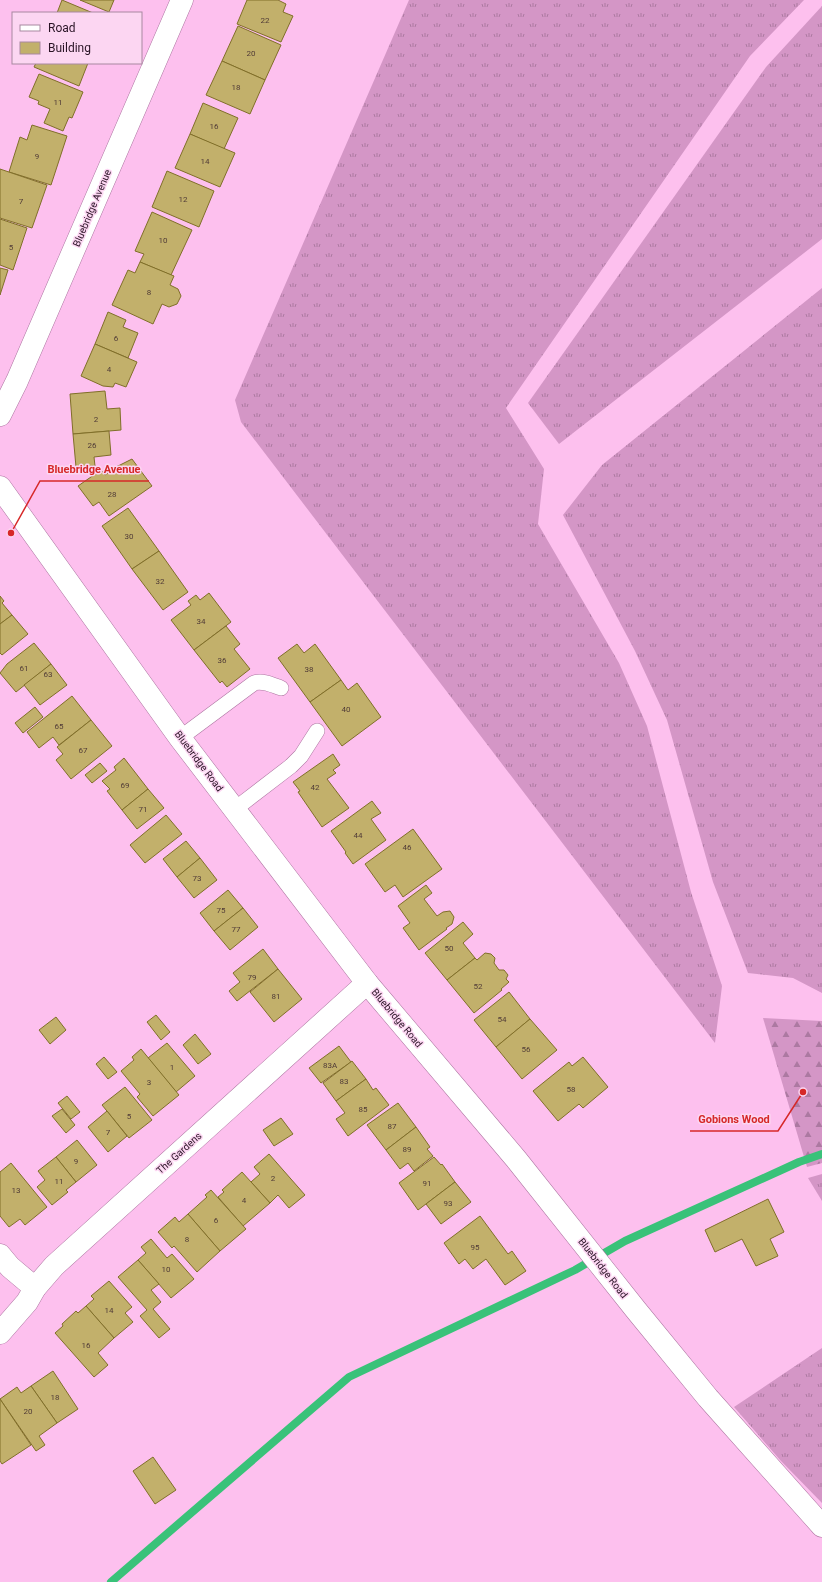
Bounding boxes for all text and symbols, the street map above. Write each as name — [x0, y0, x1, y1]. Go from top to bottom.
legend — [12, 12, 142, 64]
house number: 22 — [261, 16, 270, 25]
text: Road — [48, 21, 76, 35]
text: Building — [48, 41, 91, 55]
house number: 20 — [247, 49, 256, 58]
house number: 18 — [232, 83, 241, 92]
house number: 11 — [54, 98, 63, 107]
house number: 16 — [210, 122, 219, 131]
house number: 9 — [35, 152, 39, 161]
house number: 14 — [201, 157, 210, 166]
street label: Bluebridge Avenue — [71, 168, 113, 248]
house number: 12 — [179, 195, 188, 204]
house number: 7 — [19, 197, 24, 206]
house number: 10 — [159, 236, 168, 245]
house number: 5 — [9, 243, 14, 252]
house number: 8 — [147, 288, 152, 297]
house number: 6 — [114, 334, 119, 343]
house number: 4 — [107, 365, 112, 374]
house number: 2 — [94, 415, 99, 424]
house number: 26 — [88, 441, 97, 450]
callout: Bluebridge Avenue — [40, 458, 149, 481]
text: Bluebridge Avenue — [47, 463, 141, 476]
house number: 28 — [108, 490, 117, 499]
house number: 30 — [125, 532, 134, 541]
house number: 32 — [156, 577, 165, 586]
house number: 34 — [197, 617, 206, 626]
house number: 36 — [218, 656, 227, 665]
house number: 61 — [20, 664, 29, 673]
house number: 38 — [305, 665, 314, 674]
house number: 63 — [44, 670, 53, 679]
house number: 40 — [342, 705, 351, 714]
house number: 65 — [55, 722, 64, 731]
street label: Bluebridge Road — [173, 729, 225, 793]
house number: 67 — [79, 746, 88, 755]
house number: 69 — [121, 781, 130, 790]
house number: 42 — [311, 783, 320, 792]
house number: 71 — [139, 805, 148, 814]
house number: 44 — [354, 831, 363, 840]
house number: 46 — [403, 843, 412, 852]
house number: 73 — [193, 874, 202, 883]
house number: 75 — [217, 906, 226, 915]
house number: 77 — [232, 925, 241, 934]
house number: 50 — [445, 944, 454, 953]
house number: 79 — [248, 973, 257, 982]
house number: 52 — [474, 982, 483, 991]
street label: Bluebridge Road — [369, 987, 425, 1049]
house number: 81 — [272, 992, 281, 1001]
house number: 54 — [498, 1015, 507, 1024]
house number: 56 — [522, 1045, 531, 1054]
house number: 83A — [323, 1061, 338, 1070]
house number: 1 — [170, 1063, 174, 1072]
house number: 83 — [340, 1077, 349, 1086]
house number: 3 — [147, 1078, 151, 1087]
house number: 58 — [567, 1085, 576, 1094]
house number: 85 — [359, 1105, 368, 1114]
callout: Gobions Wood — [690, 1108, 778, 1131]
house number: 5 — [127, 1112, 132, 1121]
text: Gobions Wood — [698, 1113, 770, 1126]
house number: 87 — [388, 1122, 397, 1131]
house number: 7 — [106, 1128, 111, 1137]
street label: The Gardens — [154, 1130, 204, 1176]
house number: 89 — [403, 1145, 412, 1154]
house number: 9 — [74, 1157, 78, 1166]
house number: 2 — [271, 1174, 276, 1183]
house number: 11 — [55, 1177, 64, 1186]
house number: 91 — [423, 1179, 432, 1188]
house number: 13 — [12, 1186, 21, 1195]
house number: 4 — [242, 1196, 247, 1205]
house number: 93 — [444, 1199, 453, 1208]
house number: 6 — [214, 1216, 219, 1225]
house number: 8 — [185, 1235, 190, 1244]
street label: Bluebridge Road — [576, 1236, 630, 1300]
house number: 95 — [471, 1243, 480, 1252]
house number: 10 — [162, 1265, 171, 1274]
house number: 14 — [105, 1306, 114, 1315]
house number: 16 — [82, 1341, 91, 1350]
house number: 18 — [51, 1393, 60, 1402]
house number: 20 — [24, 1407, 33, 1416]

